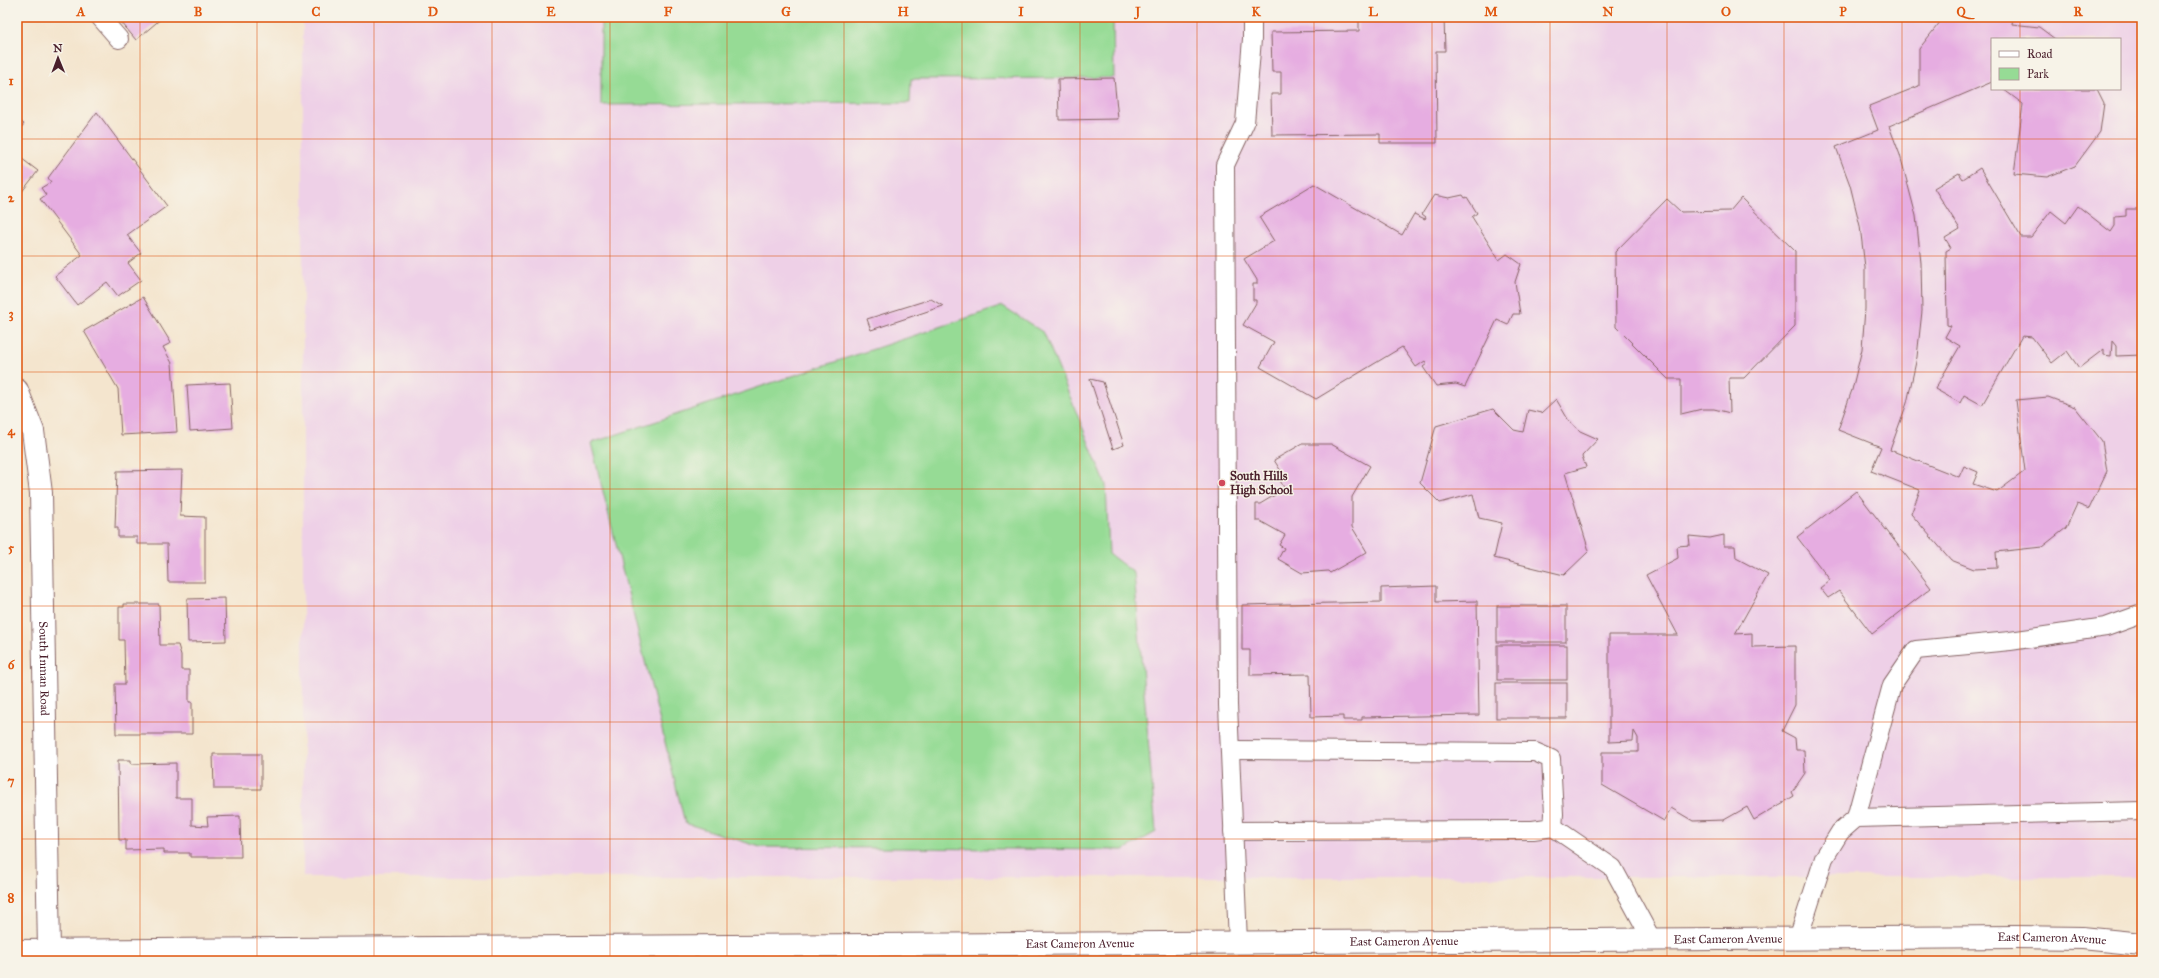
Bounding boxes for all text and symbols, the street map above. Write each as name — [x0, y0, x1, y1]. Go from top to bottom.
text: A — [76, 4, 86, 20]
text: B — [194, 4, 203, 20]
text: C — [312, 4, 321, 20]
text: D — [428, 4, 438, 20]
text: E — [546, 4, 556, 20]
text: F — [664, 4, 673, 20]
text: G — [781, 4, 791, 20]
text: H — [897, 4, 909, 20]
text: I — [1018, 4, 1024, 20]
text: J — [1133, 4, 1141, 20]
text: K — [1251, 4, 1261, 20]
text: L — [1368, 4, 1378, 20]
text: M — [1484, 4, 1498, 20]
text: N — [1602, 4, 1614, 20]
text: O — [1721, 4, 1731, 20]
text: P — [1839, 4, 1847, 20]
text: Q — [1956, 4, 1975, 20]
text: R — [2073, 4, 2083, 20]
north arrow — [38, 38, 78, 78]
legend — [1991, 38, 2121, 90]
text: N — [53, 42, 63, 55]
text: Road — [2027, 47, 2053, 61]
text: Park — [2027, 67, 2049, 81]
text: 1 — [8, 73, 14, 89]
text: 2 — [8, 190, 15, 206]
text: 3 — [8, 306, 14, 322]
text: 4 — [7, 423, 15, 439]
place label: South Hills High School — [1230, 469, 1293, 498]
marker: South Hills High School — [1217, 478, 1227, 488]
text: 5 — [8, 540, 15, 556]
street label: South Inman Road — [36, 621, 52, 716]
text: 6 — [8, 657, 16, 673]
text: 7 — [8, 773, 15, 789]
text: 8 — [8, 890, 15, 906]
street label: East Cameron Avenue — [1997, 930, 2107, 947]
street label: East Cameron Avenue — [1673, 932, 1783, 946]
street label: East Cameron Avenue — [1349, 934, 1459, 949]
street label: East Cameron Avenue — [1025, 936, 1135, 951]

